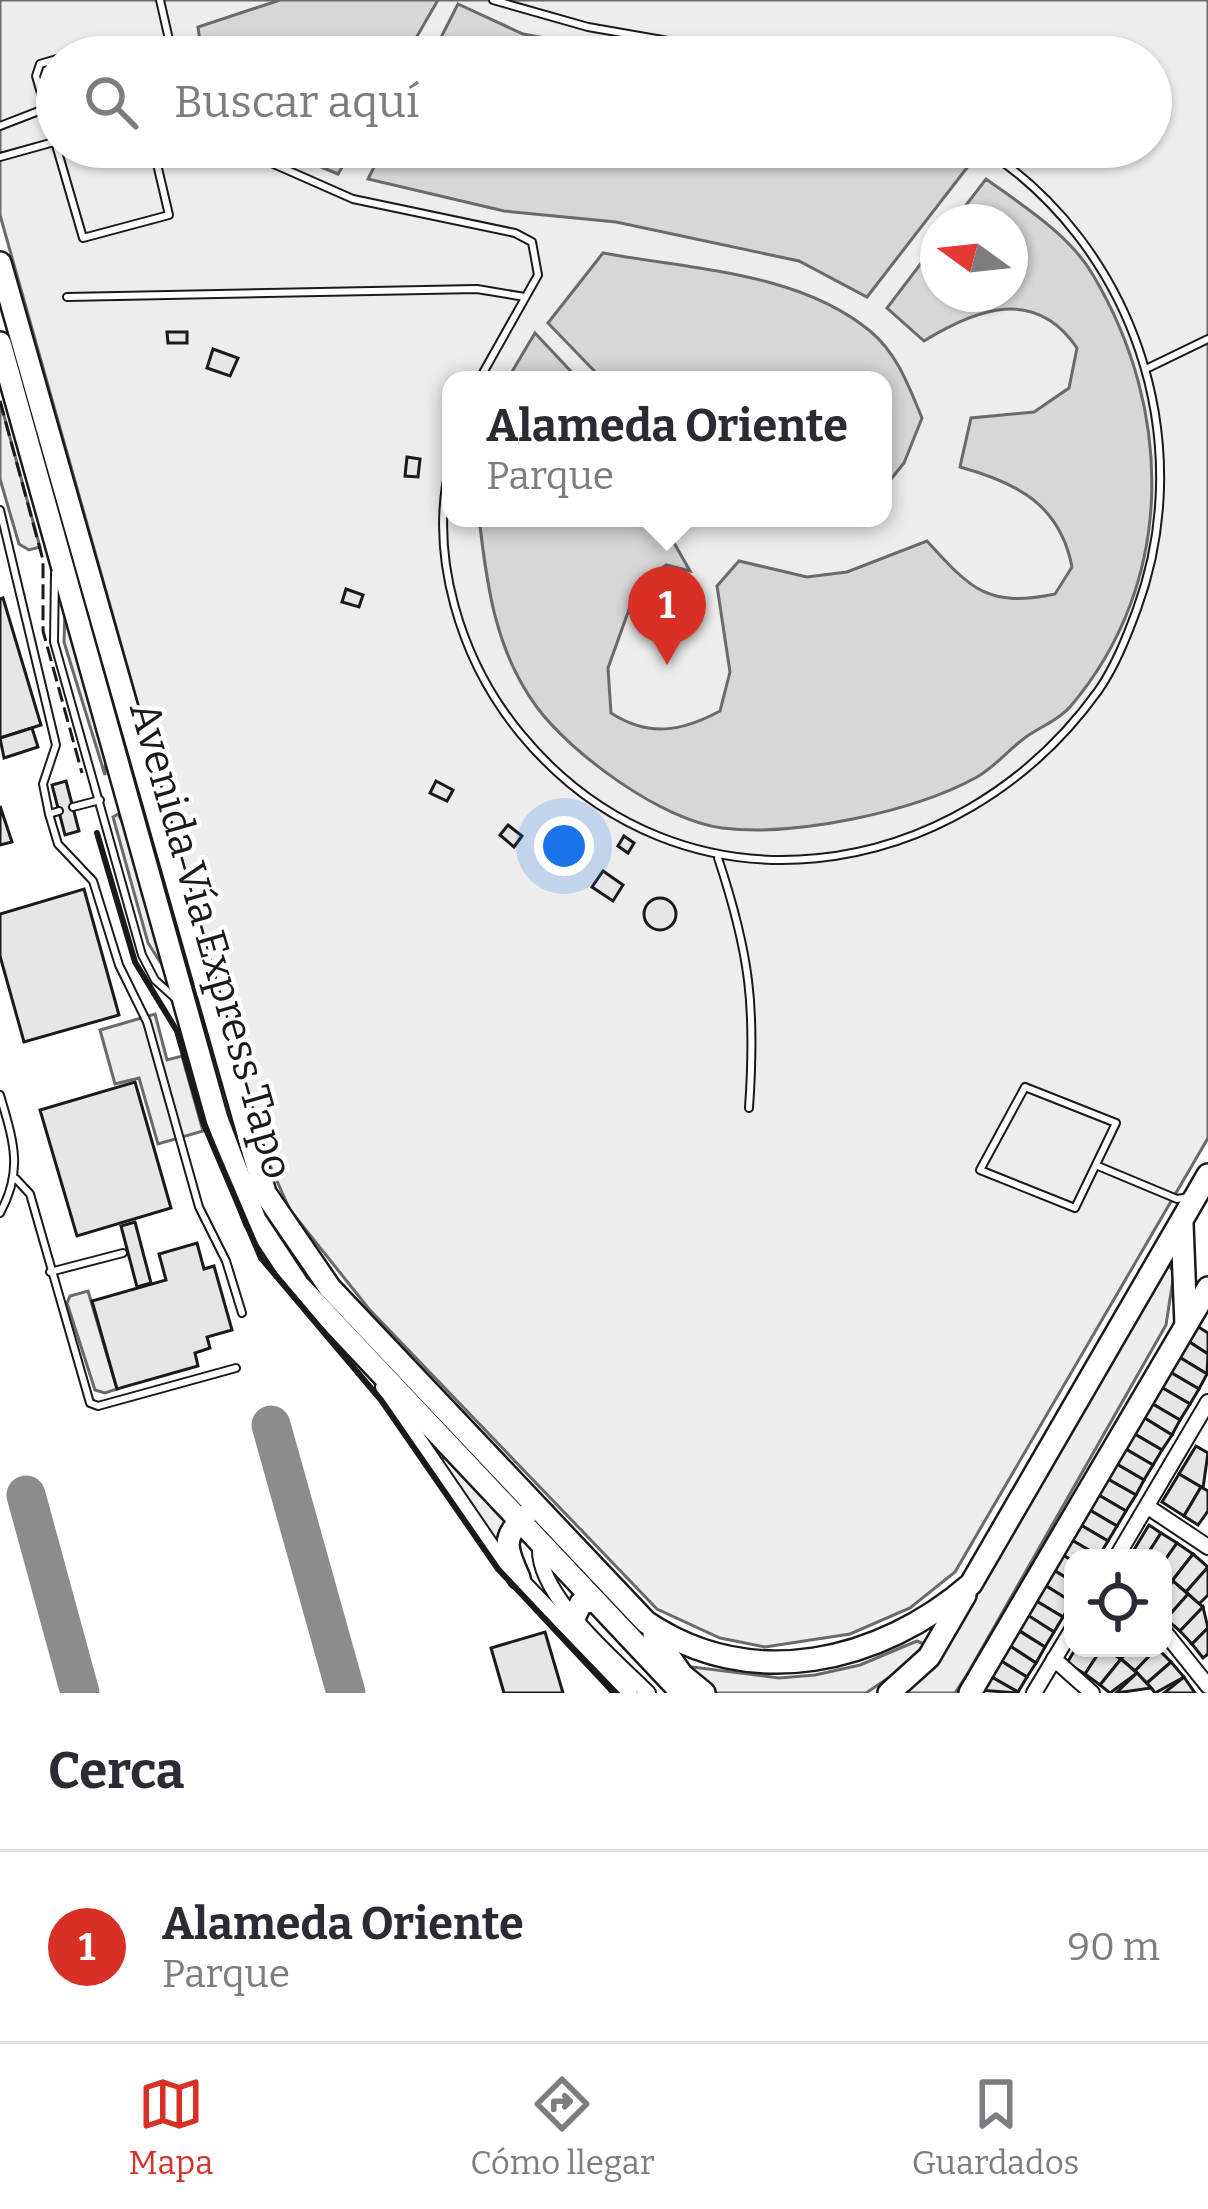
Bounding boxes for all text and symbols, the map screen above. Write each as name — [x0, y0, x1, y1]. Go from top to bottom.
search box — [36, 36, 1172, 168]
icon: search — [78, 69, 144, 135]
text: Buscar aquí — [174, 75, 419, 129]
north arrow — [920, 204, 1028, 312]
popup — [442, 371, 892, 527]
text: Alameda Oriente — [486, 399, 848, 453]
text: Parque — [486, 453, 614, 499]
pin: 1 — [628, 566, 706, 665]
street label: Avenida Vía Express Tapo — [119, 696, 303, 1185]
your location — [534, 816, 594, 876]
map controls — [1064, 1549, 1172, 1657]
button: locate — [1064, 1549, 1172, 1657]
text: Cerca — [48, 1740, 184, 1802]
text: Alameda Oriente — [162, 1897, 524, 1951]
text: 1 — [79, 1924, 95, 1970]
text: 90 m — [1067, 1924, 1160, 1970]
text: Parque — [162, 1951, 290, 1997]
tab: Mapa — [129, 2071, 213, 2183]
tab: Cómo llegar — [470, 2071, 655, 2183]
tab: Guardados — [912, 2071, 1079, 2183]

